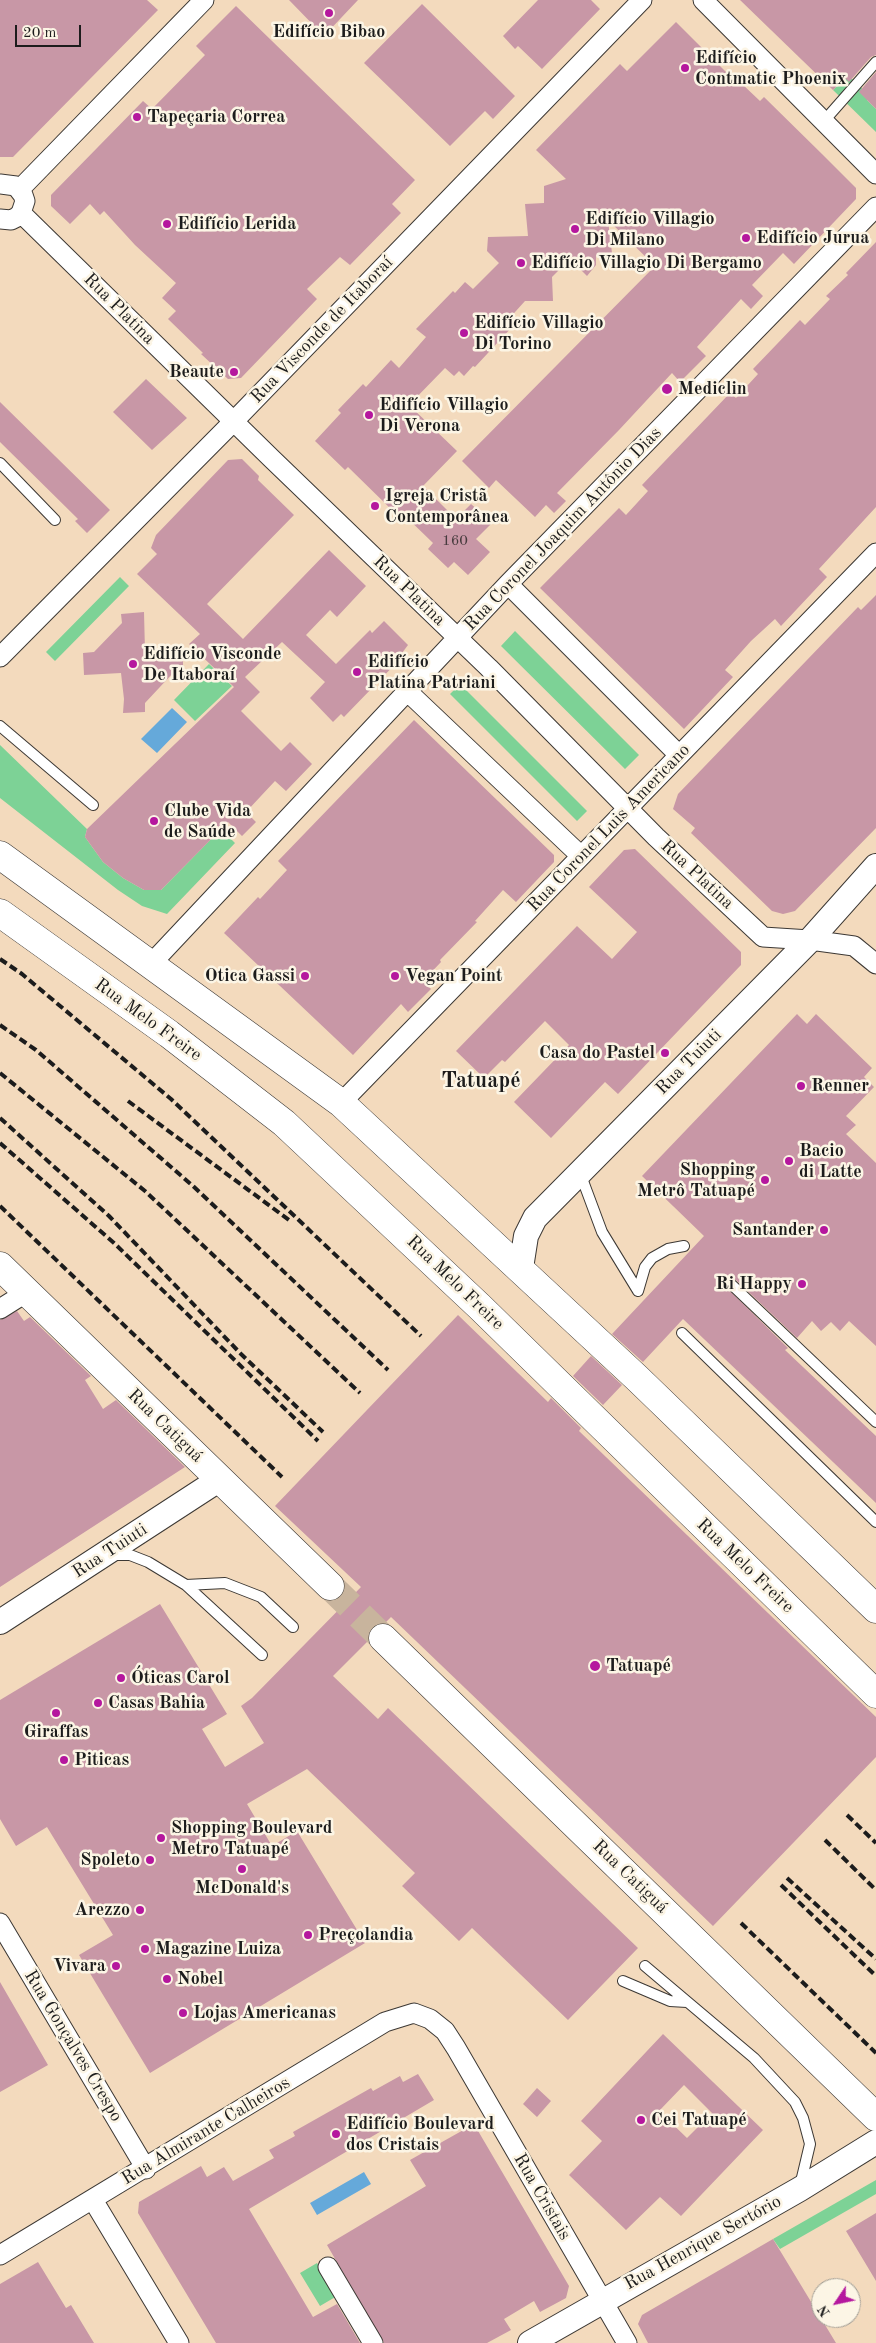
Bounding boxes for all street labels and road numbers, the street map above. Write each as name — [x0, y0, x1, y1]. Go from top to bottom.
street label: Rua Visconde de Itaboraí — [246, 252, 398, 408]
street label: Rua Platina — [79, 269, 159, 349]
street label: Rua Coronel Joaquim Antônio Dias — [460, 423, 666, 635]
street label: Rua Platina — [368, 551, 450, 631]
street label: Rua Coronel Luis Americano — [523, 740, 695, 916]
street label: Rua Platina — [656, 836, 738, 914]
street label: Rua Melo Freire — [90, 974, 206, 1066]
street label: Rua Tuiuti — [651, 1024, 727, 1100]
street label: Rua Melo Freire — [402, 1231, 508, 1335]
street label: Rua Catiguá — [123, 1385, 207, 1467]
street label: Rua Melo Freire — [692, 1514, 798, 1618]
street label: Rua Tuiuti — [69, 1519, 151, 1583]
street label: Rua Catiguá — [588, 1836, 672, 1918]
street label: Rua Gonçalves Crespo — [19, 1966, 127, 2126]
street label: Rua Almirante Calheiros — [118, 2072, 294, 2190]
street label: Rua Cristais — [509, 2150, 575, 2244]
street label: Rua Henrique Sertório — [621, 2191, 785, 2295]

